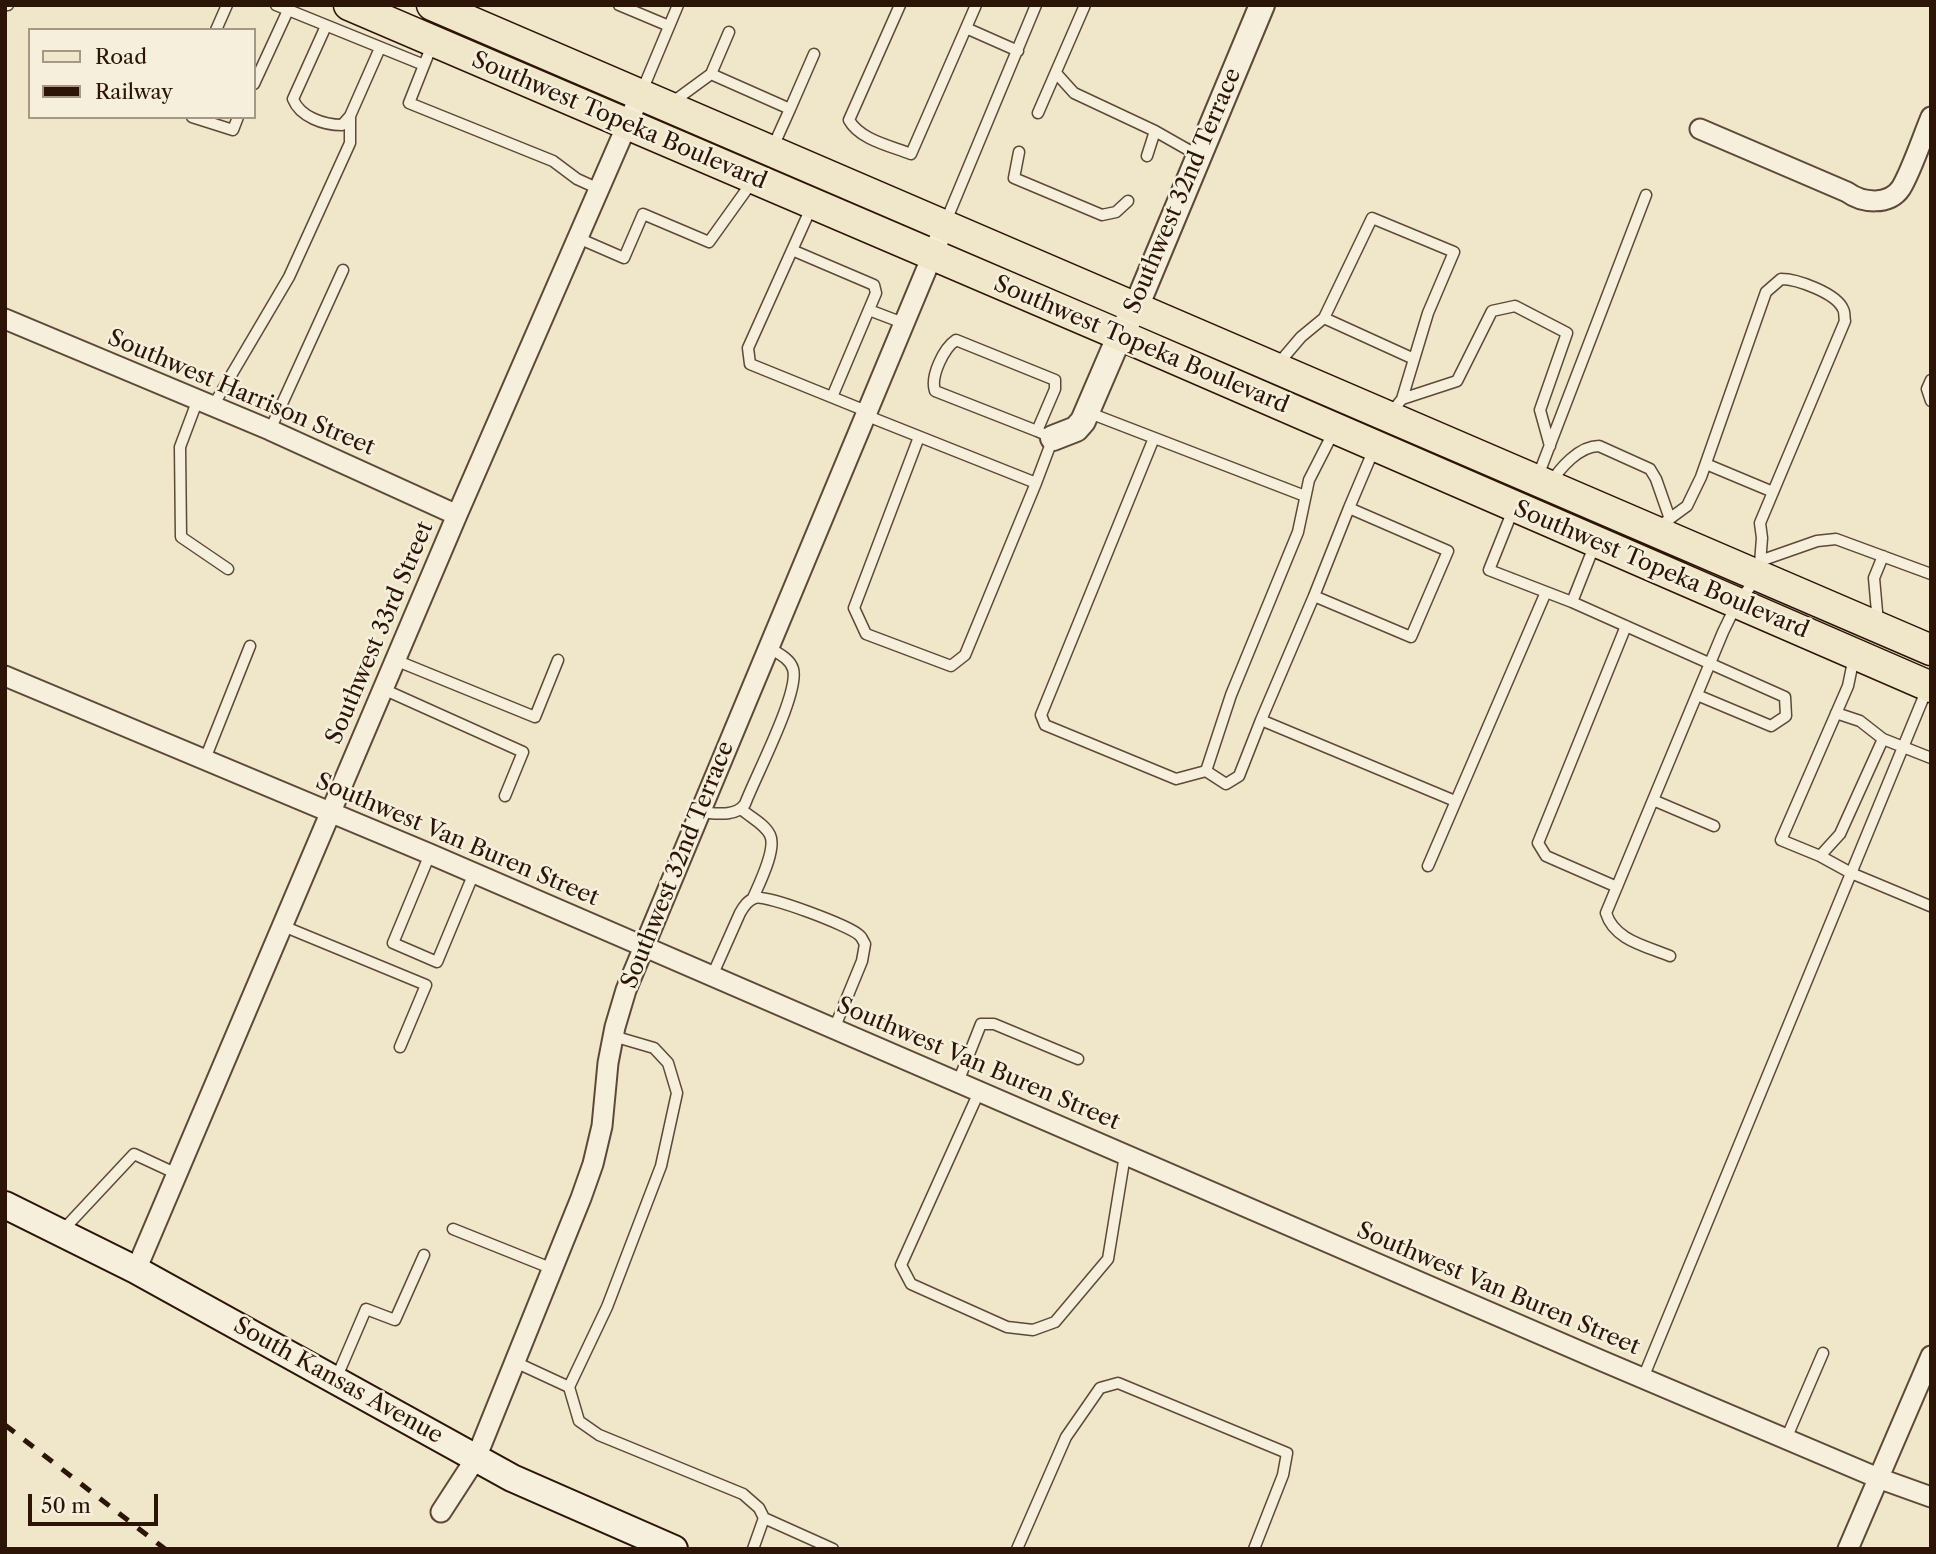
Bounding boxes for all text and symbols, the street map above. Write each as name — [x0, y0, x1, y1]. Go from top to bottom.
legend — [28, 28, 256, 119]
text: Road — [95, 44, 147, 69]
street label: Southwest Topeka Boulevard — [467, 46, 771, 196]
street label: Southwest 32nd Terrace — [1119, 64, 1247, 318]
text: Railway — [95, 79, 173, 104]
street label: Southwest Topeka Boulevard — [989, 270, 1293, 420]
street label: Southwest Harrison Street — [103, 324, 379, 462]
street label: Southwest Topeka Boulevard — [1509, 495, 1813, 645]
street label: Southwest 33rd Street — [321, 517, 439, 749]
street label: Southwest 32nd Terrace — [616, 737, 740, 993]
street label: Southwest Van Buren Street — [311, 768, 603, 912]
street label: Southwest Van Buren Street — [832, 992, 1124, 1136]
street label: Southwest Van Buren Street — [1352, 1217, 1644, 1361]
street label: South Kansas Avenue — [228, 1312, 448, 1450]
scale bar — [32, 1480, 161, 1524]
text: 50 m — [41, 1493, 91, 1518]

